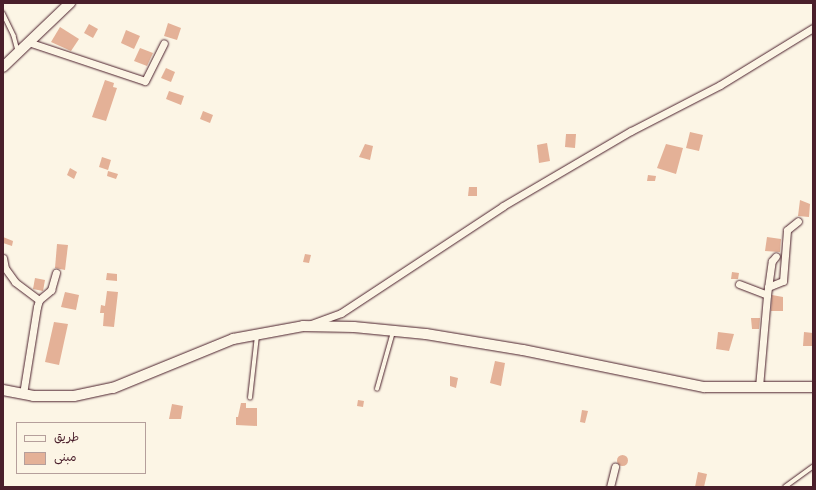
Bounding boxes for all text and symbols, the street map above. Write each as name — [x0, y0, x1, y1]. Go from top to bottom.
legend — [16, 422, 146, 474]
text: طريق — [54, 430, 79, 445]
text: مبنى — [54, 450, 77, 465]

